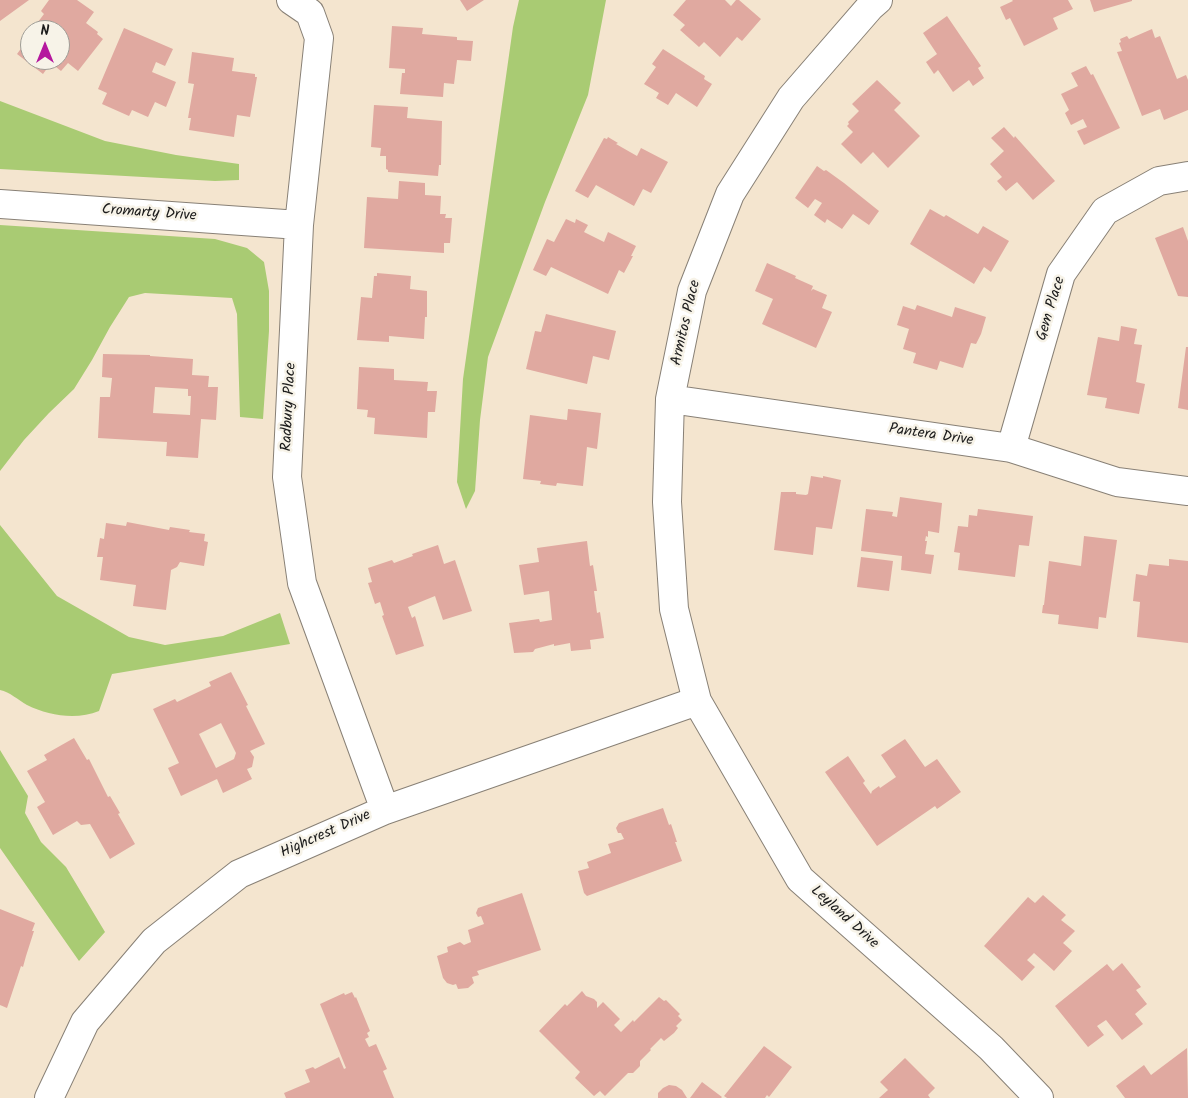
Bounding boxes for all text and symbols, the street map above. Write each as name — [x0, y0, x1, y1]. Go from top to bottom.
north arrow — [20, 20, 70, 70]
text: N — [41, 20, 49, 42]
street label: Cromarty Drive — [101, 202, 197, 226]
street label: Gem Place — [1034, 275, 1070, 343]
street label: Armitos Place — [668, 279, 706, 367]
street label: Radbury Place — [279, 362, 301, 452]
street label: Pantera Drive — [888, 421, 974, 451]
street label: Highcrest Drive — [278, 807, 374, 863]
street label: Leyland Drive — [806, 883, 882, 953]

